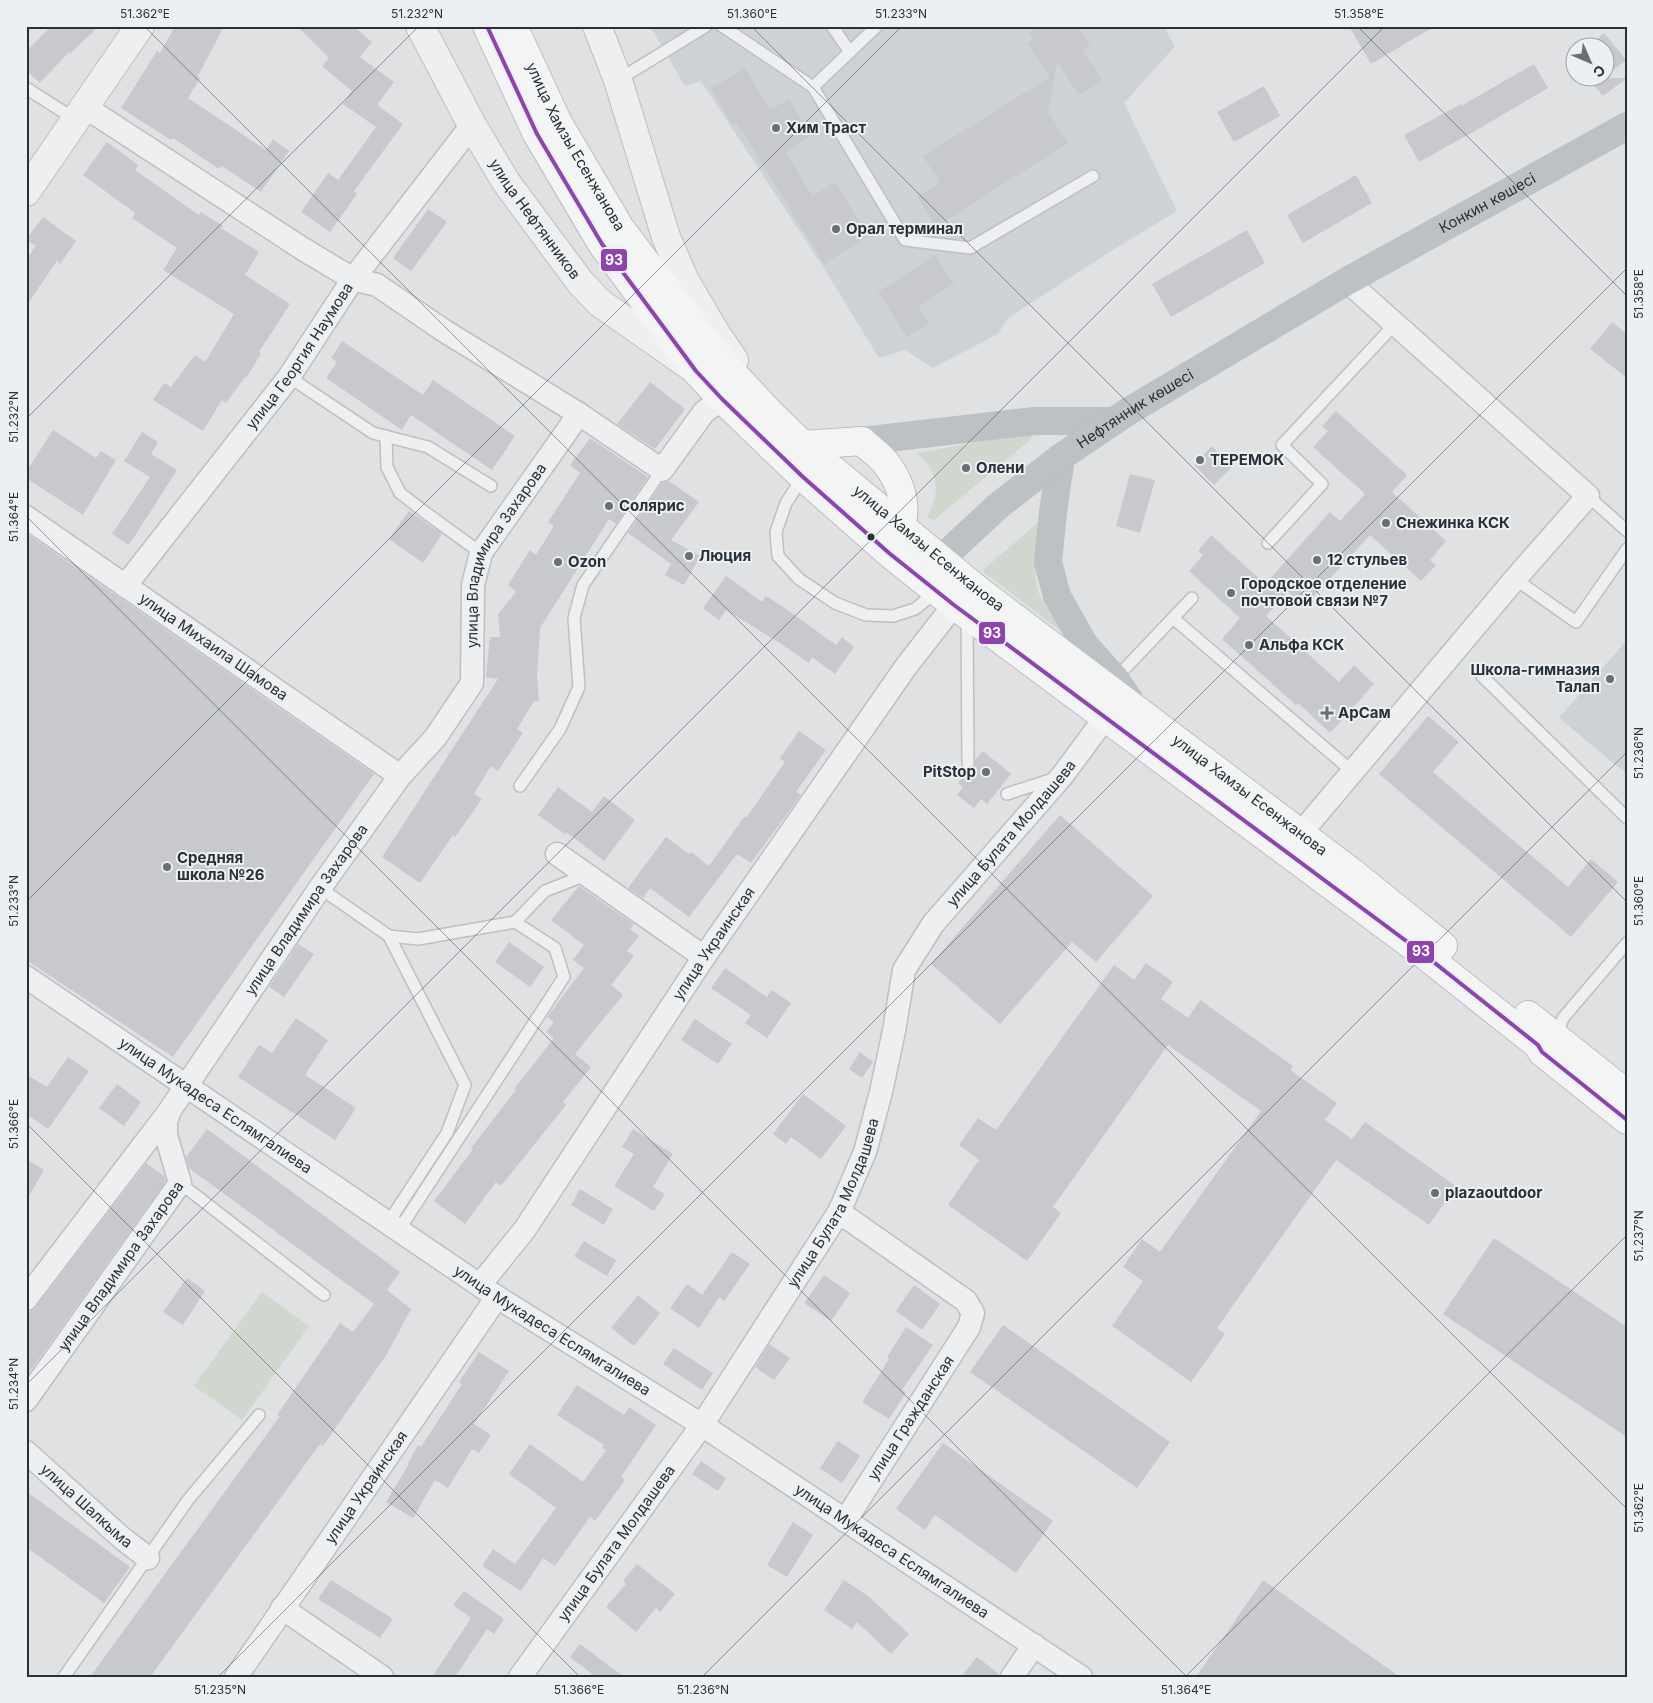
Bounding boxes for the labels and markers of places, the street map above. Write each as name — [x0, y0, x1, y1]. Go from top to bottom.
place label: Хим Траст — [786, 118, 866, 137]
marker: Хим Траст — [770, 122, 782, 134]
place label: Орал терминал — [846, 219, 963, 238]
marker: Орал терминал — [830, 223, 842, 235]
place label: ТЕРЕМОК — [1210, 450, 1284, 469]
marker: ТЕРЕМОК — [1194, 454, 1206, 466]
place label: Олени — [976, 458, 1024, 477]
marker: Олени — [960, 462, 972, 474]
place label: Солярис — [619, 496, 685, 515]
marker: Солярис — [603, 500, 615, 512]
place label: Снежинка КСК — [1396, 513, 1510, 532]
marker: Снежинка КСК — [1380, 517, 1392, 529]
unlabelled marker — [866, 532, 876, 542]
place label: Люция — [699, 546, 751, 565]
marker: Люция — [683, 550, 695, 562]
place label: 12 стульев — [1327, 550, 1407, 569]
place label: Ozon — [568, 552, 606, 571]
marker: 12 стульев — [1311, 554, 1323, 566]
marker: Ozon — [552, 556, 564, 568]
place label: Городское отделение почтовой связи №7 — [1241, 574, 1407, 610]
marker: Городское отделение почтовой связи №7 — [1225, 587, 1237, 599]
place label: Альфа КСК — [1259, 635, 1345, 654]
marker: Альфа КСК — [1243, 639, 1255, 651]
place label: Школа-гимназия Талап — [1471, 660, 1600, 696]
marker: Школа-гимназия Талап — [1604, 673, 1616, 685]
place label: АрСам — [1338, 703, 1391, 722]
marker: АрСам — [1320, 706, 1334, 720]
place label: PitStop — [923, 762, 976, 781]
marker: PitStop — [980, 766, 992, 778]
place label: Средняя школа №26 — [177, 848, 265, 884]
marker: Средняя школа №26 — [161, 861, 173, 873]
place label: plazaoutdoor — [1445, 1183, 1542, 1202]
marker: plazaoutdoor — [1429, 1187, 1441, 1199]

